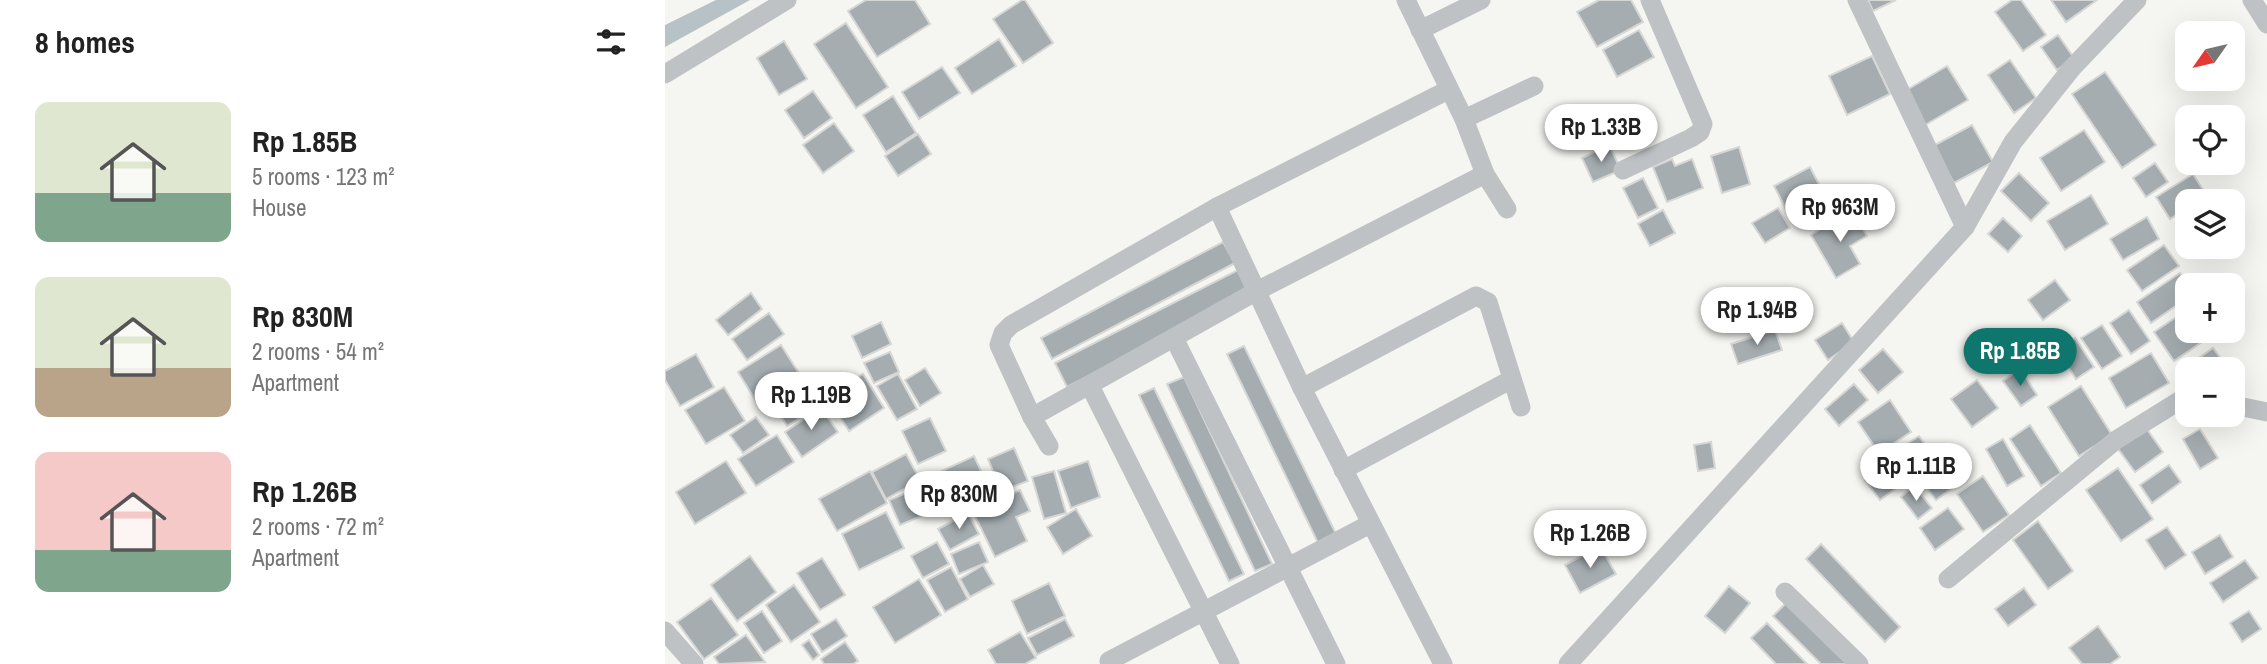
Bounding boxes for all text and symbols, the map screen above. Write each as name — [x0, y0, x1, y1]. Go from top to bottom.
north arrow — [2175, 21, 2245, 91]
map controls — [2175, 21, 2245, 427]
text: 8 homes — [35, 22, 135, 62]
icon: filters — [592, 23, 630, 61]
pin: Rp 1.33B — [1529, 104, 1673, 164]
button: locate — [2175, 105, 2245, 175]
text: Rp 1.33B — [1561, 111, 1641, 142]
text: Rp 1.85B — [252, 121, 357, 161]
icon: home — [91, 130, 175, 214]
text: 5 rooms · 123 m² — [252, 161, 395, 192]
pin: Rp 963M — [1775, 184, 1905, 244]
button: layers — [2175, 189, 2245, 259]
text: Rp 963M — [1801, 191, 1879, 222]
text: House — [252, 192, 307, 223]
button: + — [2175, 273, 2245, 343]
pin: Rp 1.94B — [1685, 288, 1829, 347]
text: Rp 1.94B — [1717, 294, 1797, 325]
text: Rp 830M — [252, 296, 353, 336]
icon: home — [91, 305, 175, 389]
pin: Rp 1.85B — [1948, 328, 2092, 388]
text: Rp 1.85B — [1980, 335, 2060, 366]
text: 2 rooms · 54 m² — [252, 336, 384, 367]
button: − — [2175, 357, 2245, 427]
text: Apartment — [252, 367, 339, 398]
pin: Rp 1.19B — [739, 372, 883, 432]
text: Rp 1.19B — [771, 379, 851, 410]
pin: Rp 1.11B — [1844, 444, 1988, 503]
text: Rp 1.11B — [1876, 450, 1956, 481]
text: Rp 1.26B — [252, 471, 357, 511]
pin: Rp 830M — [894, 472, 1024, 531]
text: Rp 830M — [920, 478, 998, 509]
icon: home — [91, 480, 175, 564]
pin: Rp 1.26B — [1518, 510, 1662, 570]
text: 2 rooms · 72 m² — [252, 511, 384, 542]
text: Rp 1.26B — [1550, 517, 1630, 548]
text: Apartment — [252, 542, 339, 573]

